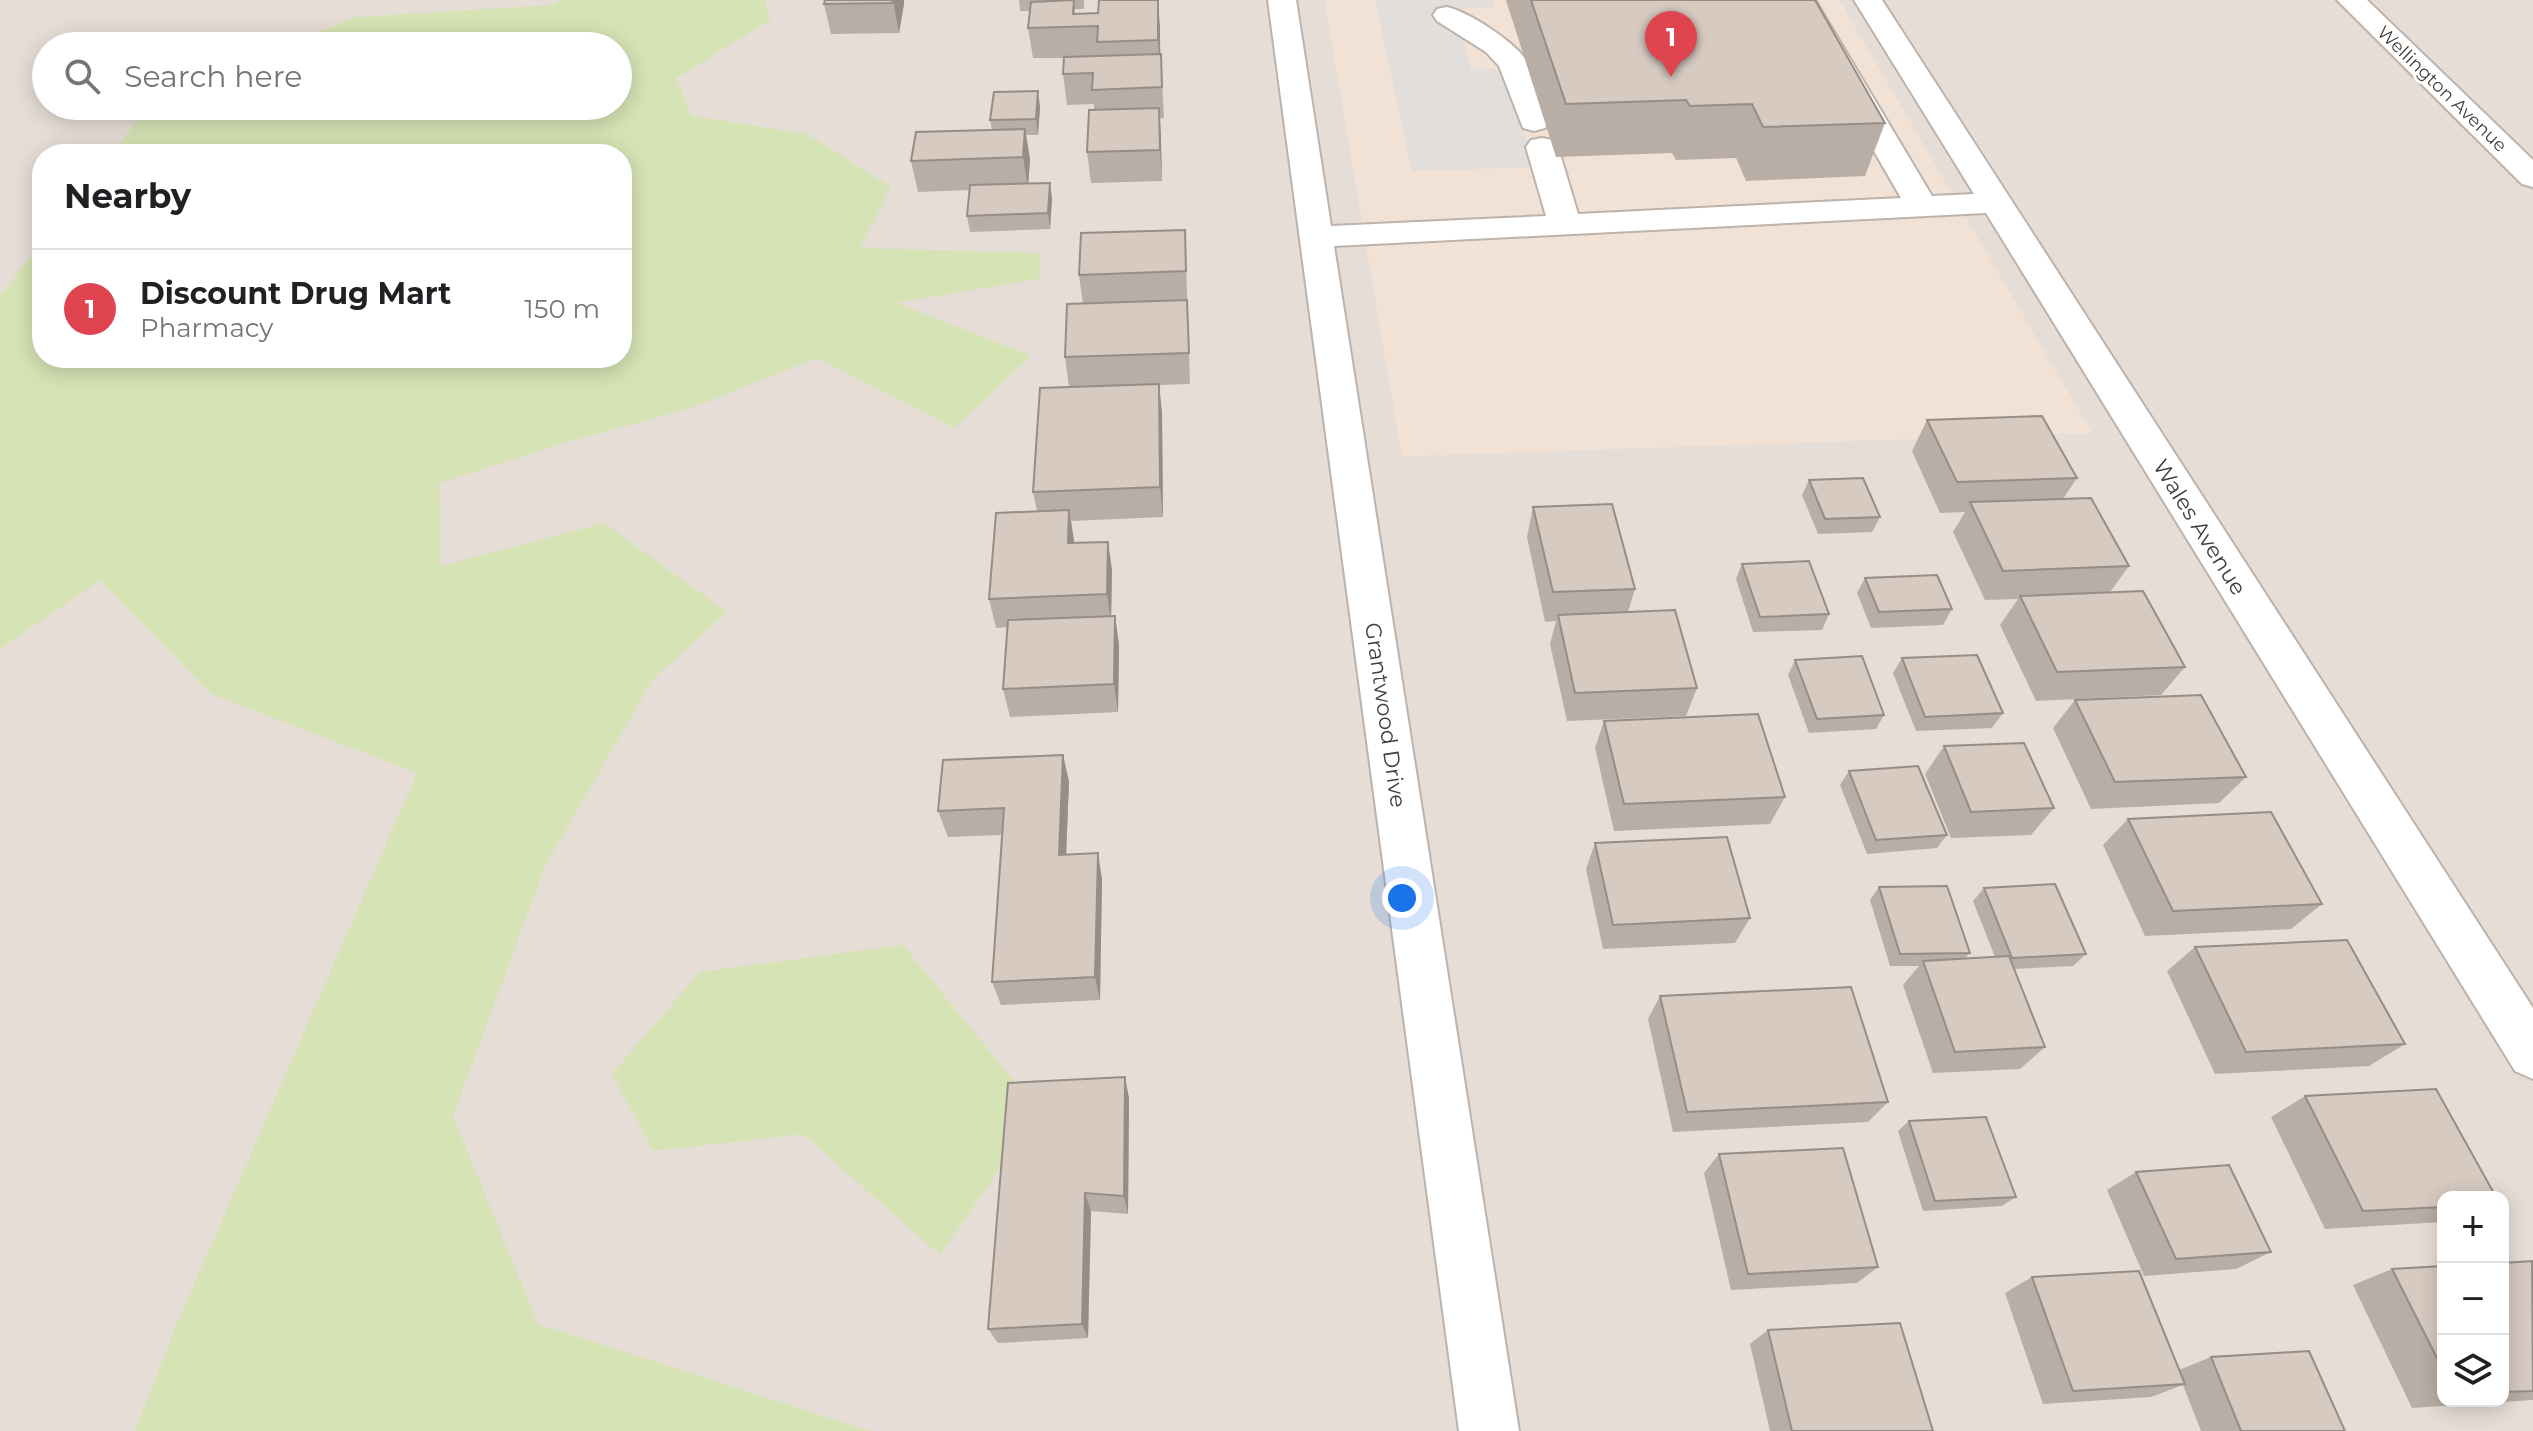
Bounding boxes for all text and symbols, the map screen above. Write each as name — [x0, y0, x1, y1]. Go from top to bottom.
pin: 1 — [1645, 11, 1697, 77]
street label: Wellington Avenue — [2373, 21, 2512, 157]
search box — [32, 32, 632, 120]
icon: search — [60, 54, 104, 98]
text: Search here — [124, 58, 302, 95]
text: Nearby — [64, 175, 191, 217]
text: Discount Drug Mart — [140, 275, 451, 312]
text: 1 — [85, 293, 95, 325]
text: 150 m — [524, 293, 600, 325]
text: Pharmacy — [140, 312, 273, 344]
street label: Wales Avenue — [2147, 454, 2252, 600]
street label: Grantwood Drive — [1359, 621, 1412, 809]
your location — [1382, 878, 1422, 918]
map controls — [2437, 1191, 2509, 1407]
button: + — [2437, 1191, 2509, 1263]
button: − — [2437, 1263, 2509, 1335]
button: layers — [2437, 1335, 2509, 1407]

